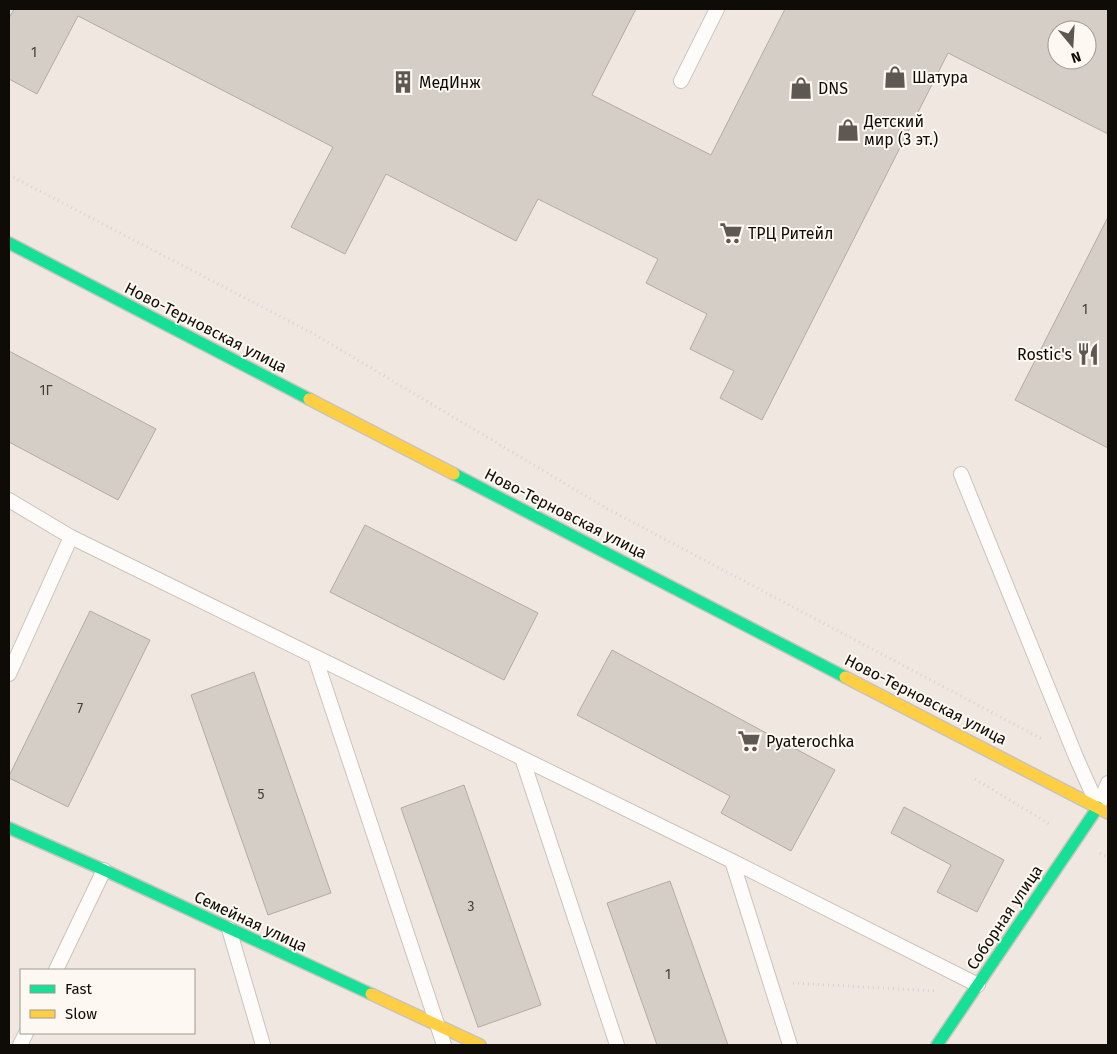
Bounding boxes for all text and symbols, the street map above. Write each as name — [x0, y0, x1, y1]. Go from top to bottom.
north arrow — [1047, 20, 1097, 70]
house number: 1 — [31, 44, 37, 61]
text: N — [1069, 47, 1083, 66]
shop icon: Шатура — [882, 64, 908, 90]
place label: Шатура — [912, 68, 968, 87]
building icon: МедИнж — [390, 69, 416, 95]
place label: МедИнж — [419, 73, 481, 92]
shop icon: DNS — [788, 75, 814, 101]
place label: DNS — [818, 79, 848, 98]
place label: Детский мир (3 эт.) — [863, 112, 938, 149]
shop icon: Детский мир (3 эт.) — [835, 117, 861, 143]
supermarket icon: ТРЦ Ритейл — [718, 220, 744, 246]
place label: ТРЦ Ритейл — [748, 224, 833, 243]
street label: Ново-Терновская улица — [121, 278, 290, 377]
house number: 1 — [1082, 301, 1088, 318]
restaurant icon: Rostic's — [1075, 341, 1101, 367]
place label: Rostic's — [1017, 345, 1072, 364]
house number: 1Г — [39, 382, 53, 399]
street label: Ново-Терновская улица — [481, 464, 650, 563]
street label: Ново-Терновская улица — [841, 650, 1010, 749]
house number: 7 — [77, 700, 83, 717]
supermarket icon: Pyaterochka — [736, 728, 762, 754]
place label: Pyaterochka — [766, 732, 855, 751]
house number: 5 — [257, 786, 265, 803]
street label: Соборная улица — [962, 861, 1046, 973]
street label: Семейная улица — [191, 887, 310, 956]
house number: 3 — [468, 898, 475, 915]
house number: 1 — [665, 966, 671, 983]
legend — [20, 969, 195, 1034]
text: Fast — [65, 980, 92, 998]
text: Slow — [65, 1005, 97, 1023]

